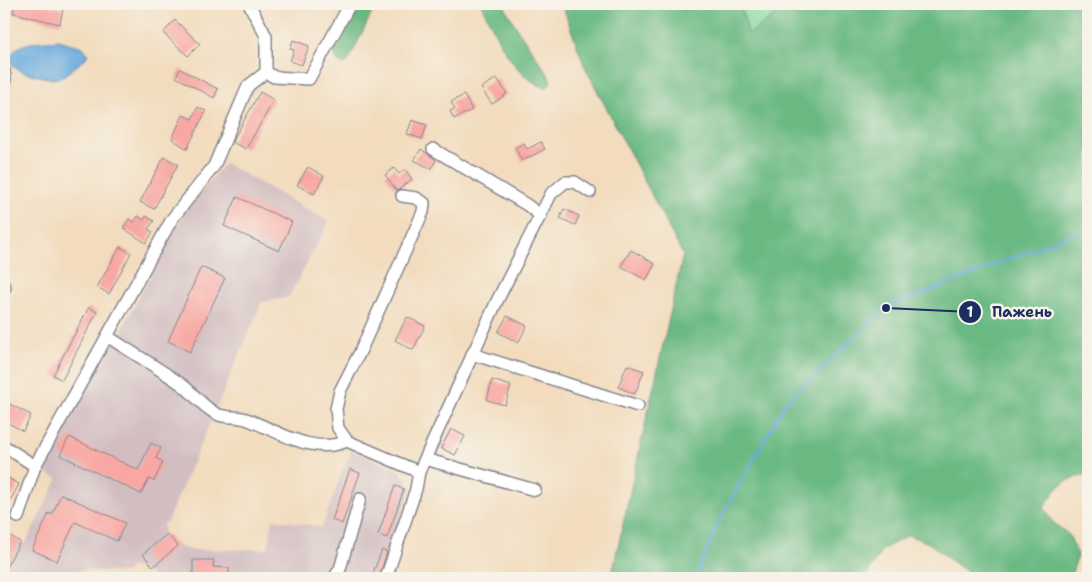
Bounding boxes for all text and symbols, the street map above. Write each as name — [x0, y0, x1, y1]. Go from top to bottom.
callout: Пажень — [957, 297, 1062, 327]
text: 1 — [967, 302, 974, 322]
text: Пажень — [992, 302, 1052, 322]

